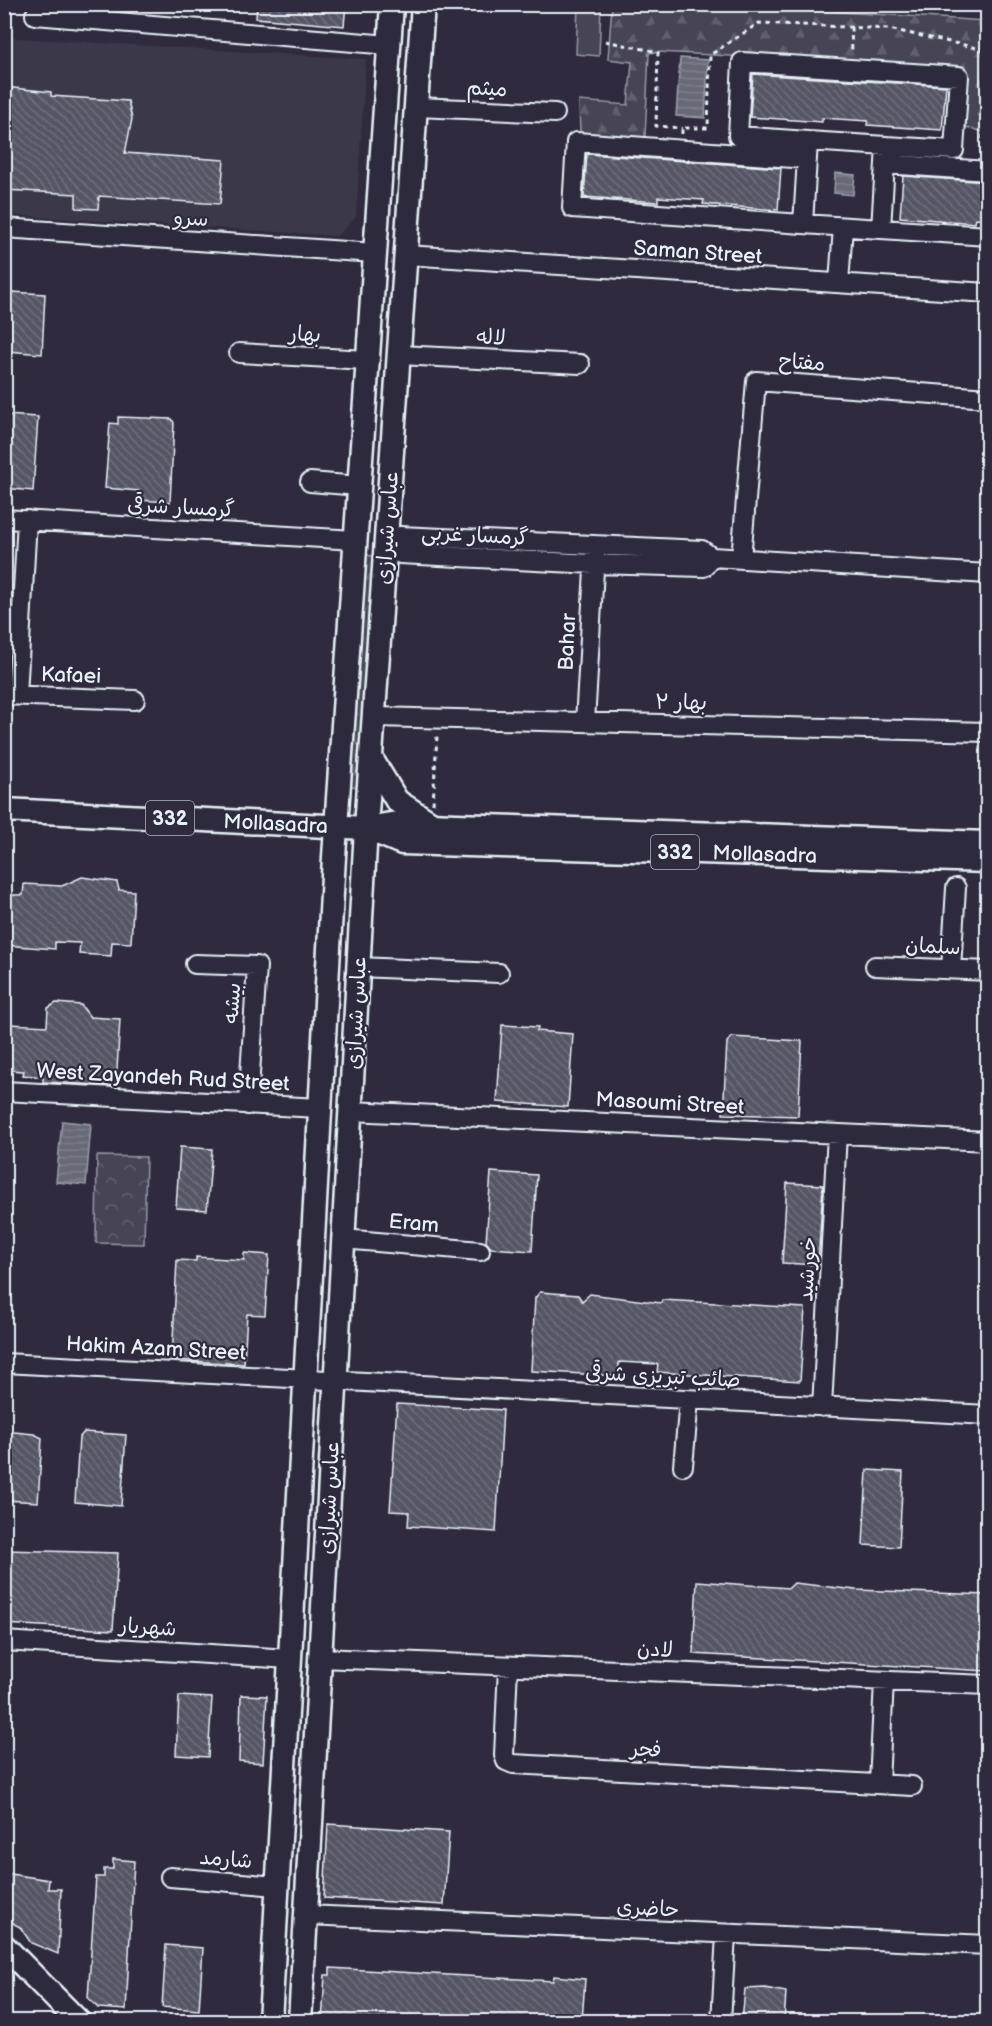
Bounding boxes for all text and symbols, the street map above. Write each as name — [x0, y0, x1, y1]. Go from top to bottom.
street label: میثم — [466, 75, 508, 105]
street label: سرو — [172, 205, 209, 233]
street label: Saman Street — [633, 236, 764, 269]
street label: بهار — [286, 321, 322, 348]
street label: لاله — [476, 324, 506, 351]
street label: مفتاح — [778, 348, 826, 378]
street label: عباس شیرازی — [371, 471, 404, 585]
street label: گرمسار شرقی — [127, 491, 235, 523]
street label: گرمسار غربی — [421, 520, 529, 552]
street label: Bahar — [554, 612, 582, 671]
street label: Kafaei — [40, 662, 101, 689]
street label: بهار ۲ — [655, 690, 707, 715]
road number: 332 — [146, 801, 194, 835]
street label: Mollasadra — [223, 809, 328, 839]
road number: 332 — [651, 835, 699, 869]
street label: Mollasadra — [712, 841, 817, 869]
street label: سلمان — [905, 933, 961, 960]
street label: عباس شیرازی — [341, 956, 372, 1070]
street label: بیشه — [219, 982, 246, 1024]
street label: West Zayandeh Rud Street — [36, 1058, 291, 1097]
street label: Masoumi Street — [595, 1087, 746, 1120]
street label: Eram — [388, 1209, 440, 1238]
street label: خورشید — [793, 1236, 822, 1302]
street label: Hakim Azam Street — [65, 1331, 247, 1366]
street label: صائب تبریزی شرقی — [585, 1359, 741, 1393]
street label: عباس شیرازی — [314, 1441, 345, 1555]
street label: شهریار — [117, 1613, 177, 1642]
street label: لادن — [636, 1636, 674, 1663]
street label: فجر — [628, 1736, 662, 1763]
street label: شارمد — [198, 1845, 253, 1874]
street label: حاضری — [616, 1894, 680, 1923]

